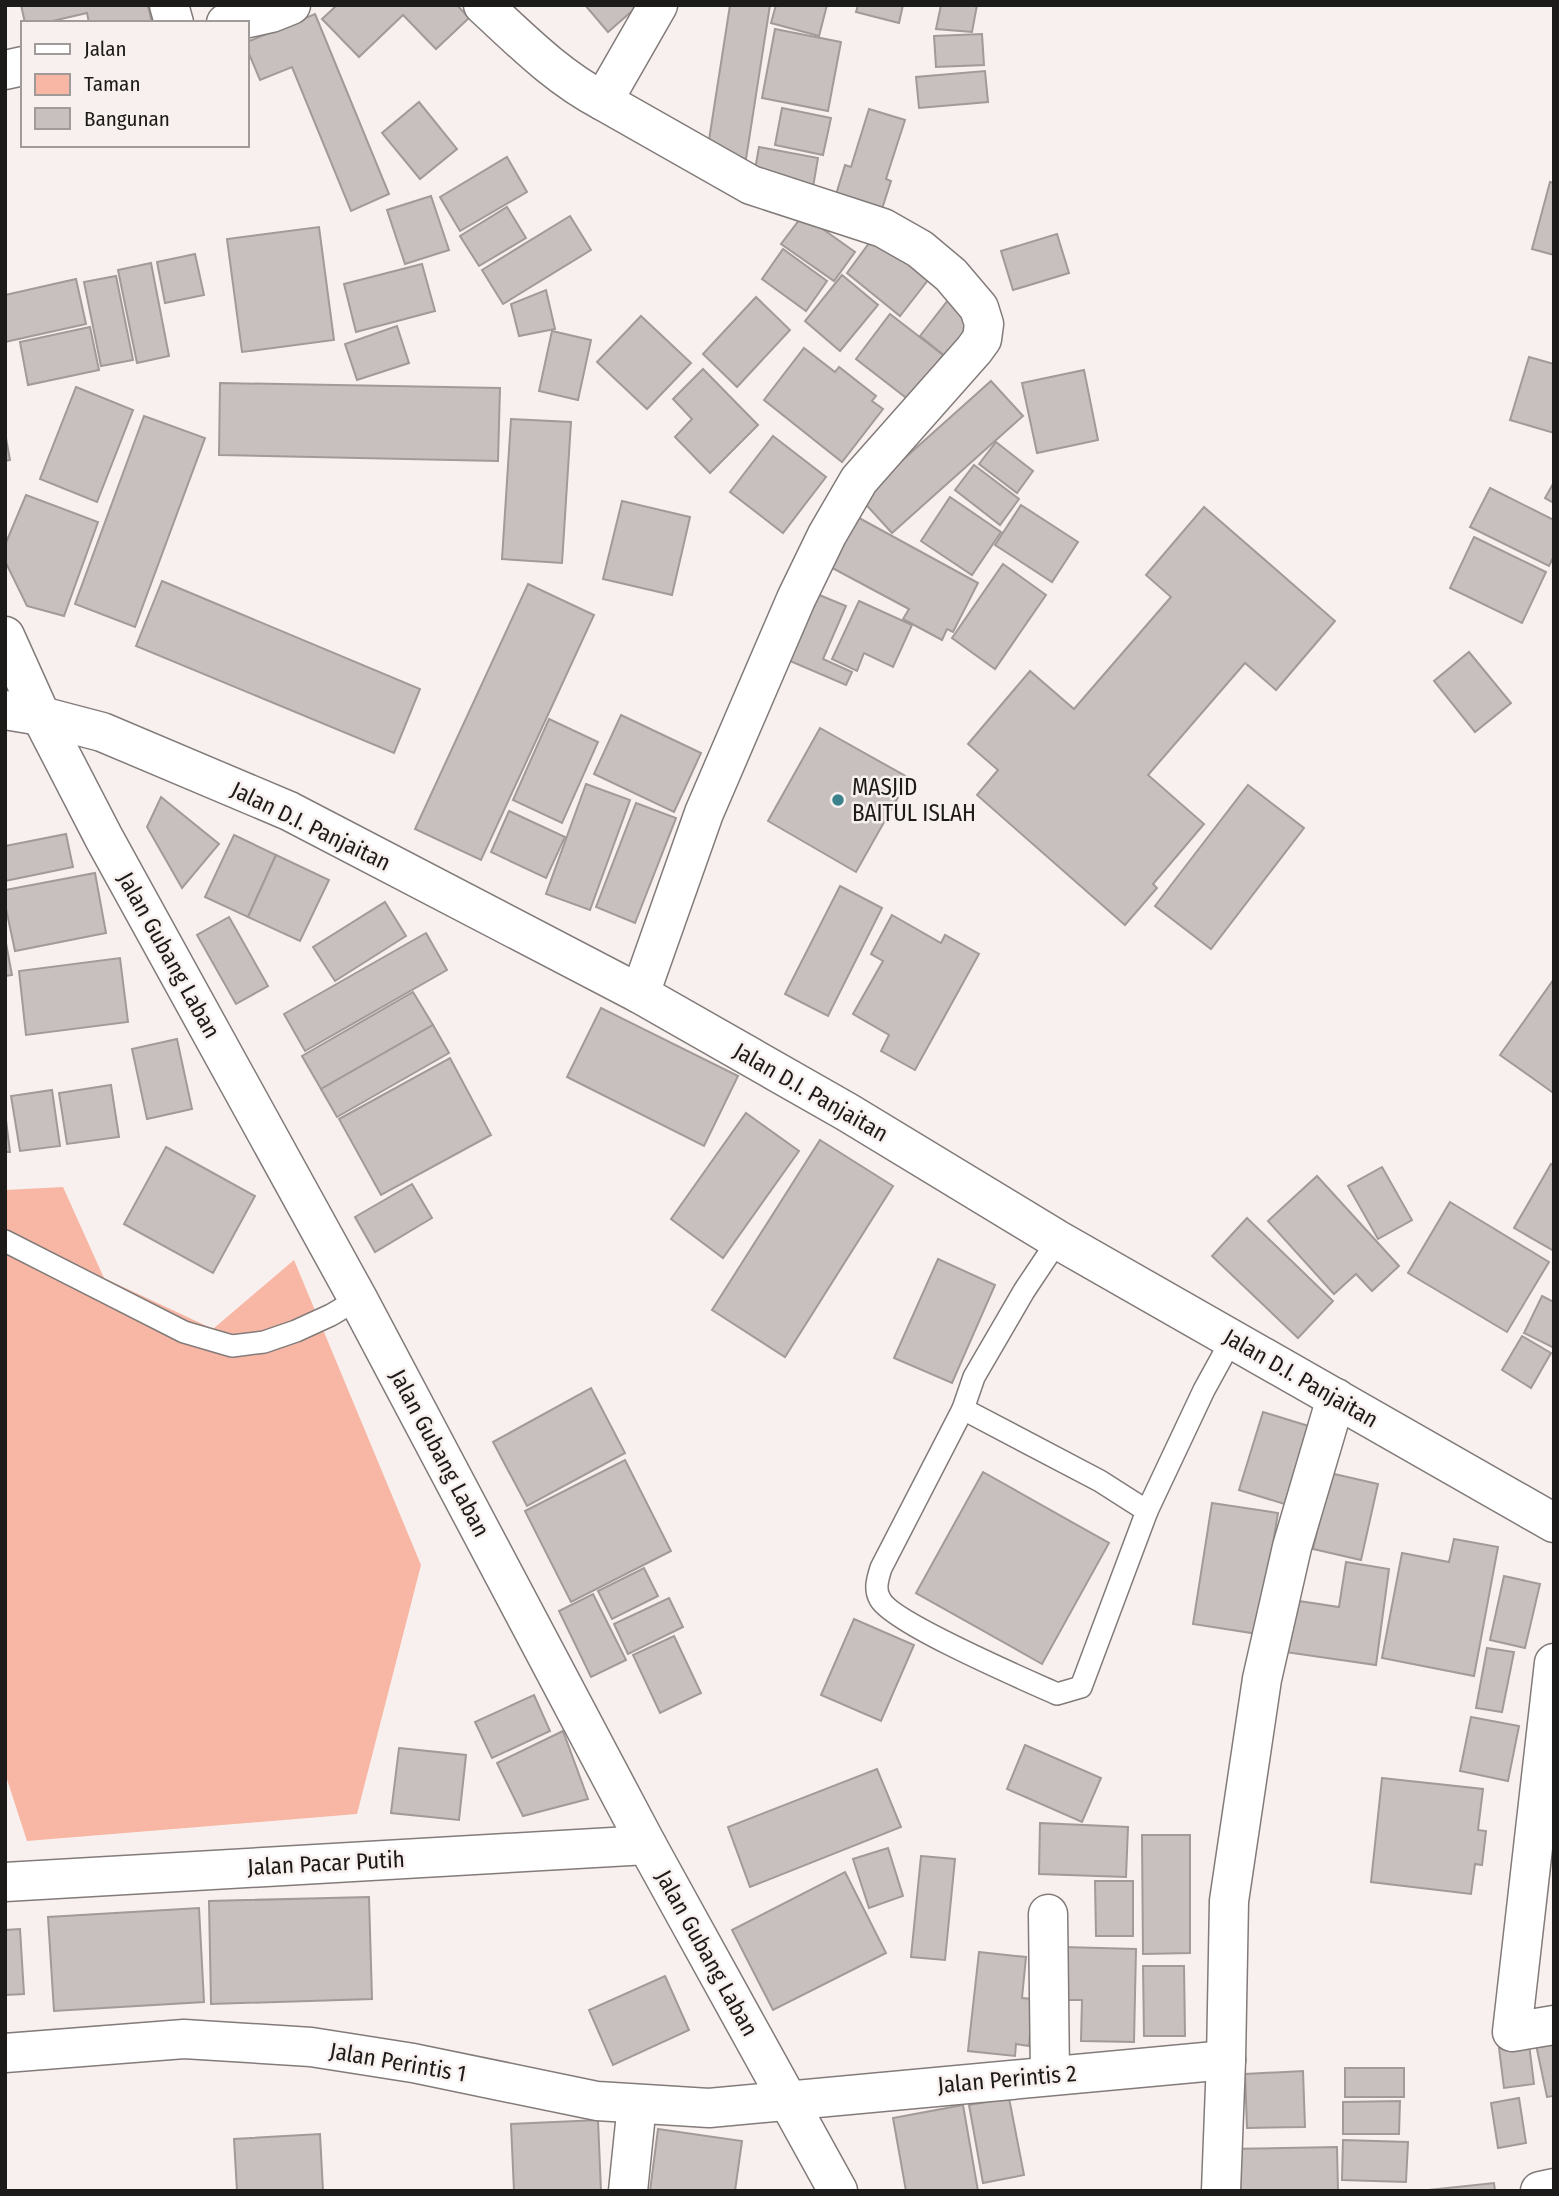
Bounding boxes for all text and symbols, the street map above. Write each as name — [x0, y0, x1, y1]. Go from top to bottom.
legend — [21, 21, 248, 147]
text: Jalan — [84, 36, 127, 62]
text: Taman — [84, 71, 140, 97]
text: Bangunan — [84, 106, 170, 132]
place label: MASJID BAITUL ISLAH — [852, 773, 976, 827]
street label: Jalan D.I. Panjaitan — [227, 775, 395, 877]
marker: MASJID BAITUL ISLAH — [830, 792, 846, 808]
street label: Jalan Gubang Laban — [112, 867, 226, 1043]
street label: Jalan D.I. Panjaitan — [729, 1036, 893, 1148]
street label: Jalan D.I. Panjaitan — [1219, 1322, 1383, 1434]
street label: Jalan Gubang Laban — [384, 1364, 496, 1542]
street label: Jalan Pacar Putih — [247, 1845, 405, 1881]
street label: Jalan Gubang Laban — [650, 1865, 764, 2041]
street label: Jalan Perintis 1 — [328, 2036, 468, 2088]
street label: Jalan Perintis 2 — [936, 2059, 1078, 2099]

